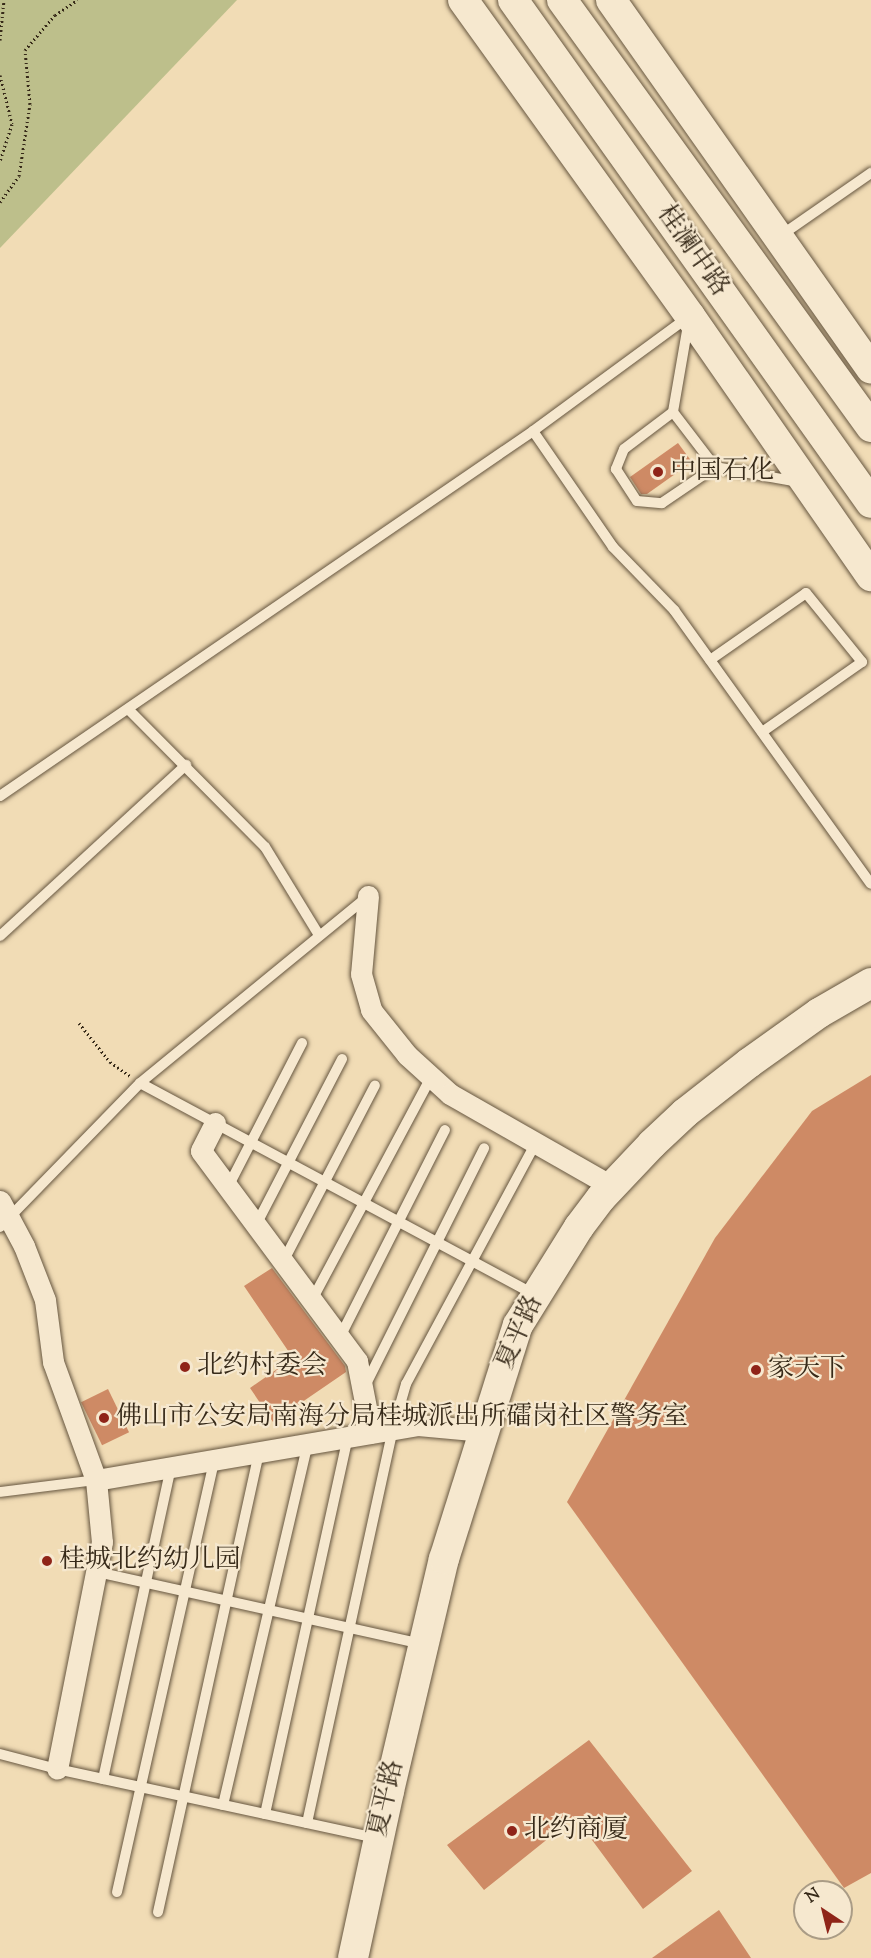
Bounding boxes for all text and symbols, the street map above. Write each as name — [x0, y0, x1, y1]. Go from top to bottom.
street label: 桂澜中路 — [649, 199, 735, 303]
place label: 中国石化 — [670, 456, 774, 488]
marker: 中国石化 — [651, 465, 665, 479]
street label: 夏平路 — [490, 1291, 550, 1375]
place label: 北约村委会 — [197, 1351, 327, 1383]
place label: 家天下 — [768, 1354, 846, 1386]
marker: 北约村委会 — [178, 1360, 192, 1374]
marker: 家天下 — [749, 1363, 763, 1377]
place label: 佛山市公安局南海分局桂城派出所礌岗社区警务室 — [116, 1402, 688, 1434]
marker: 佛山市公安局南海分局桂城派出所礌岗社区警务室 — [97, 1411, 111, 1425]
place label: 桂城北约幼儿园 — [59, 1545, 241, 1577]
marker: 桂城北约幼儿园 — [40, 1554, 54, 1568]
street label: 夏平路 — [363, 1757, 411, 1841]
place label: 北约商厦 — [524, 1815, 628, 1847]
marker: 北约商厦 — [505, 1824, 519, 1838]
north arrow — [793, 1880, 853, 1940]
text: N — [802, 1883, 825, 1910]

